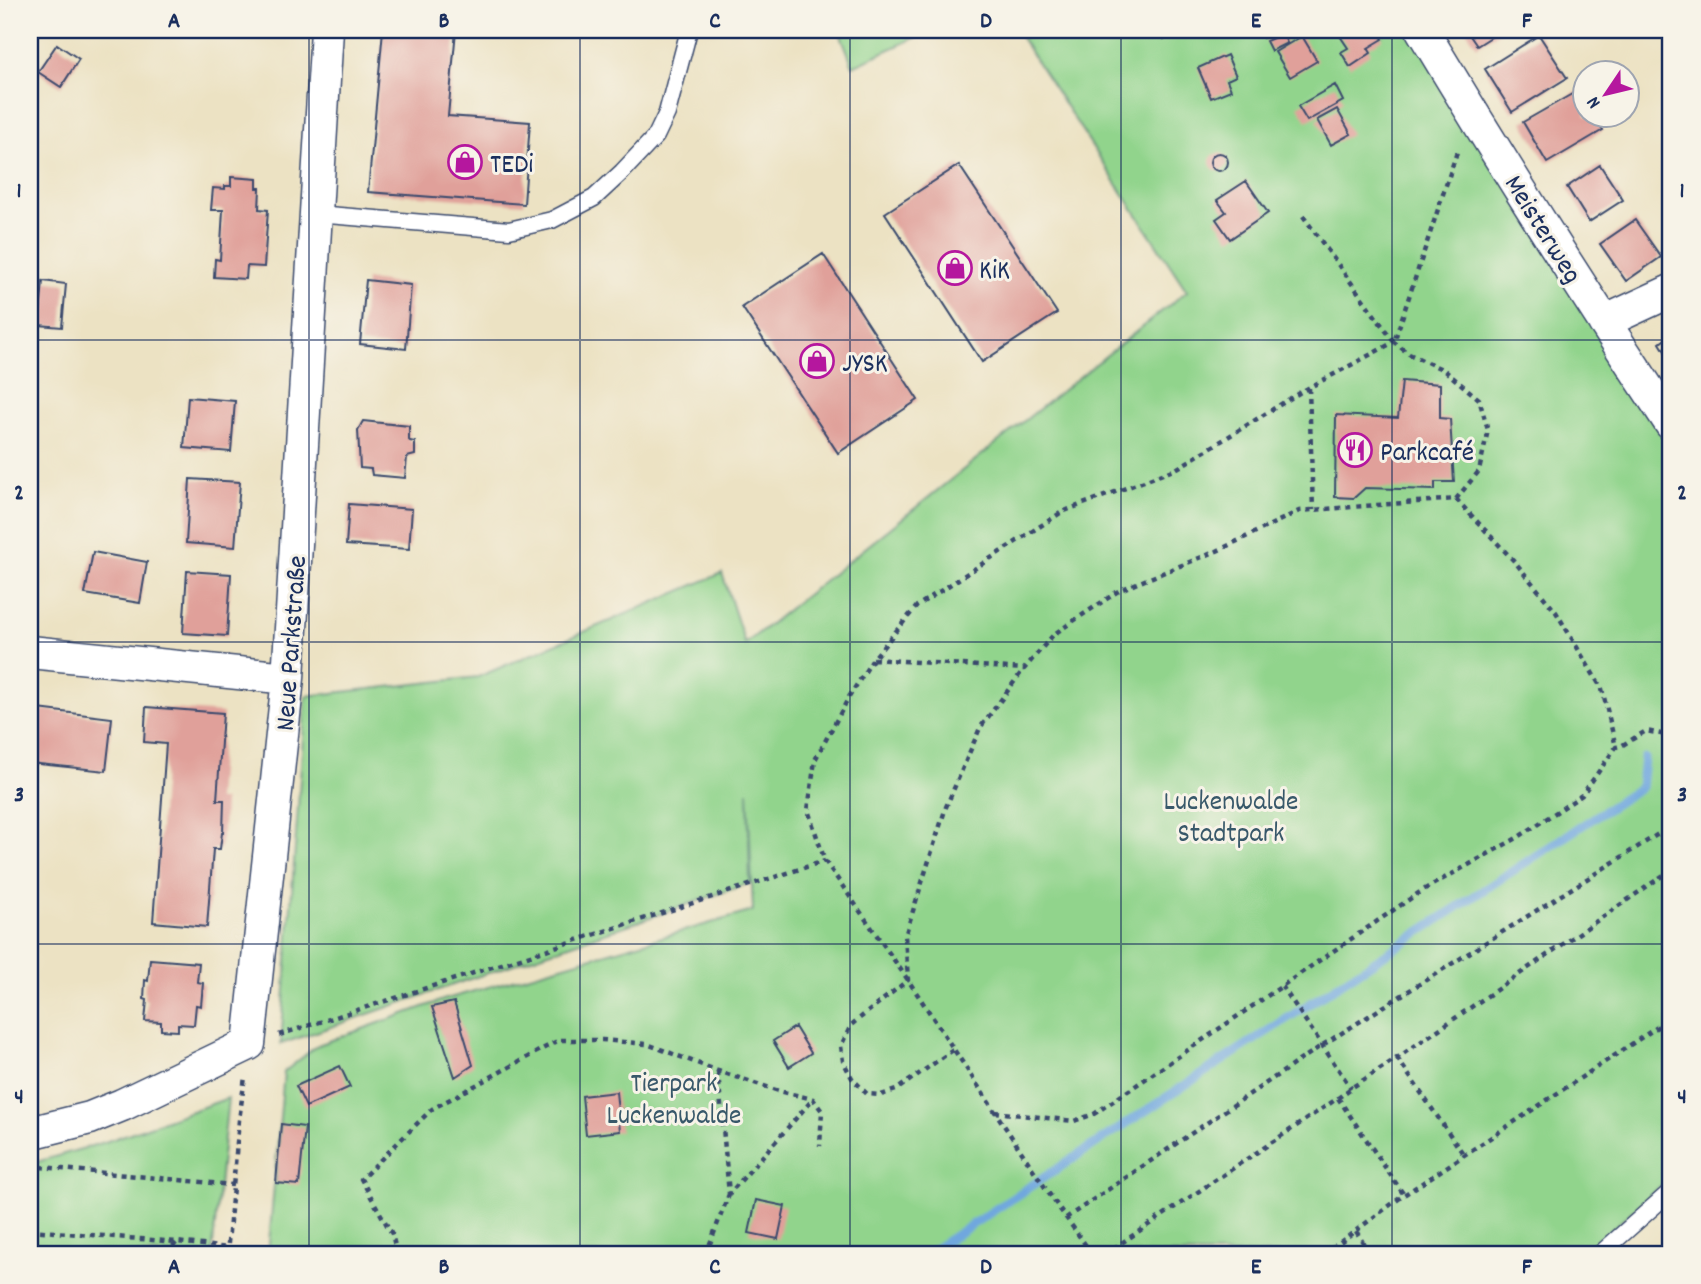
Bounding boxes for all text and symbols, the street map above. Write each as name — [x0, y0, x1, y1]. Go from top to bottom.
text: A — [168, 6, 180, 39]
text: B — [439, 6, 450, 39]
text: C — [709, 6, 721, 39]
text: D — [980, 6, 992, 39]
text: E — [1251, 6, 1262, 39]
text: F — [1522, 6, 1533, 39]
north arrow — [1572, 60, 1642, 130]
text: N — [1581, 90, 1609, 113]
shop icon: TEDi — [446, 143, 484, 181]
place label: TEDi — [490, 147, 533, 187]
street label: Meisterweg — [1492, 169, 1590, 293]
text: 1 — [16, 176, 22, 209]
text: 1 — [1679, 176, 1685, 209]
shop icon: KiK — [936, 249, 974, 287]
place label: KiK — [979, 253, 1010, 293]
shop icon: JYSK — [798, 342, 836, 380]
place label: JYSK — [842, 346, 888, 386]
restaurant icon: Parkcafé — [1336, 431, 1374, 469]
place label: Parkcafé — [1380, 435, 1474, 475]
text: 2 — [14, 478, 24, 511]
text: 2 — [1677, 478, 1687, 511]
street label: Neue Parkstraße — [268, 554, 320, 732]
text: 3 — [14, 780, 24, 813]
text: 3 — [1677, 780, 1687, 813]
park label: Luckenwalde Stadtpark — [1164, 784, 1298, 856]
park label: Tierpark Luckenwalde — [607, 1066, 741, 1138]
text: 4 — [14, 1082, 24, 1115]
text: 4 — [1677, 1082, 1687, 1115]
text: A — [168, 1252, 180, 1284]
text: B — [439, 1252, 450, 1284]
text: C — [709, 1252, 721, 1284]
text: D — [980, 1252, 992, 1284]
text: E — [1251, 1252, 1262, 1284]
text: F — [1522, 1252, 1533, 1284]

